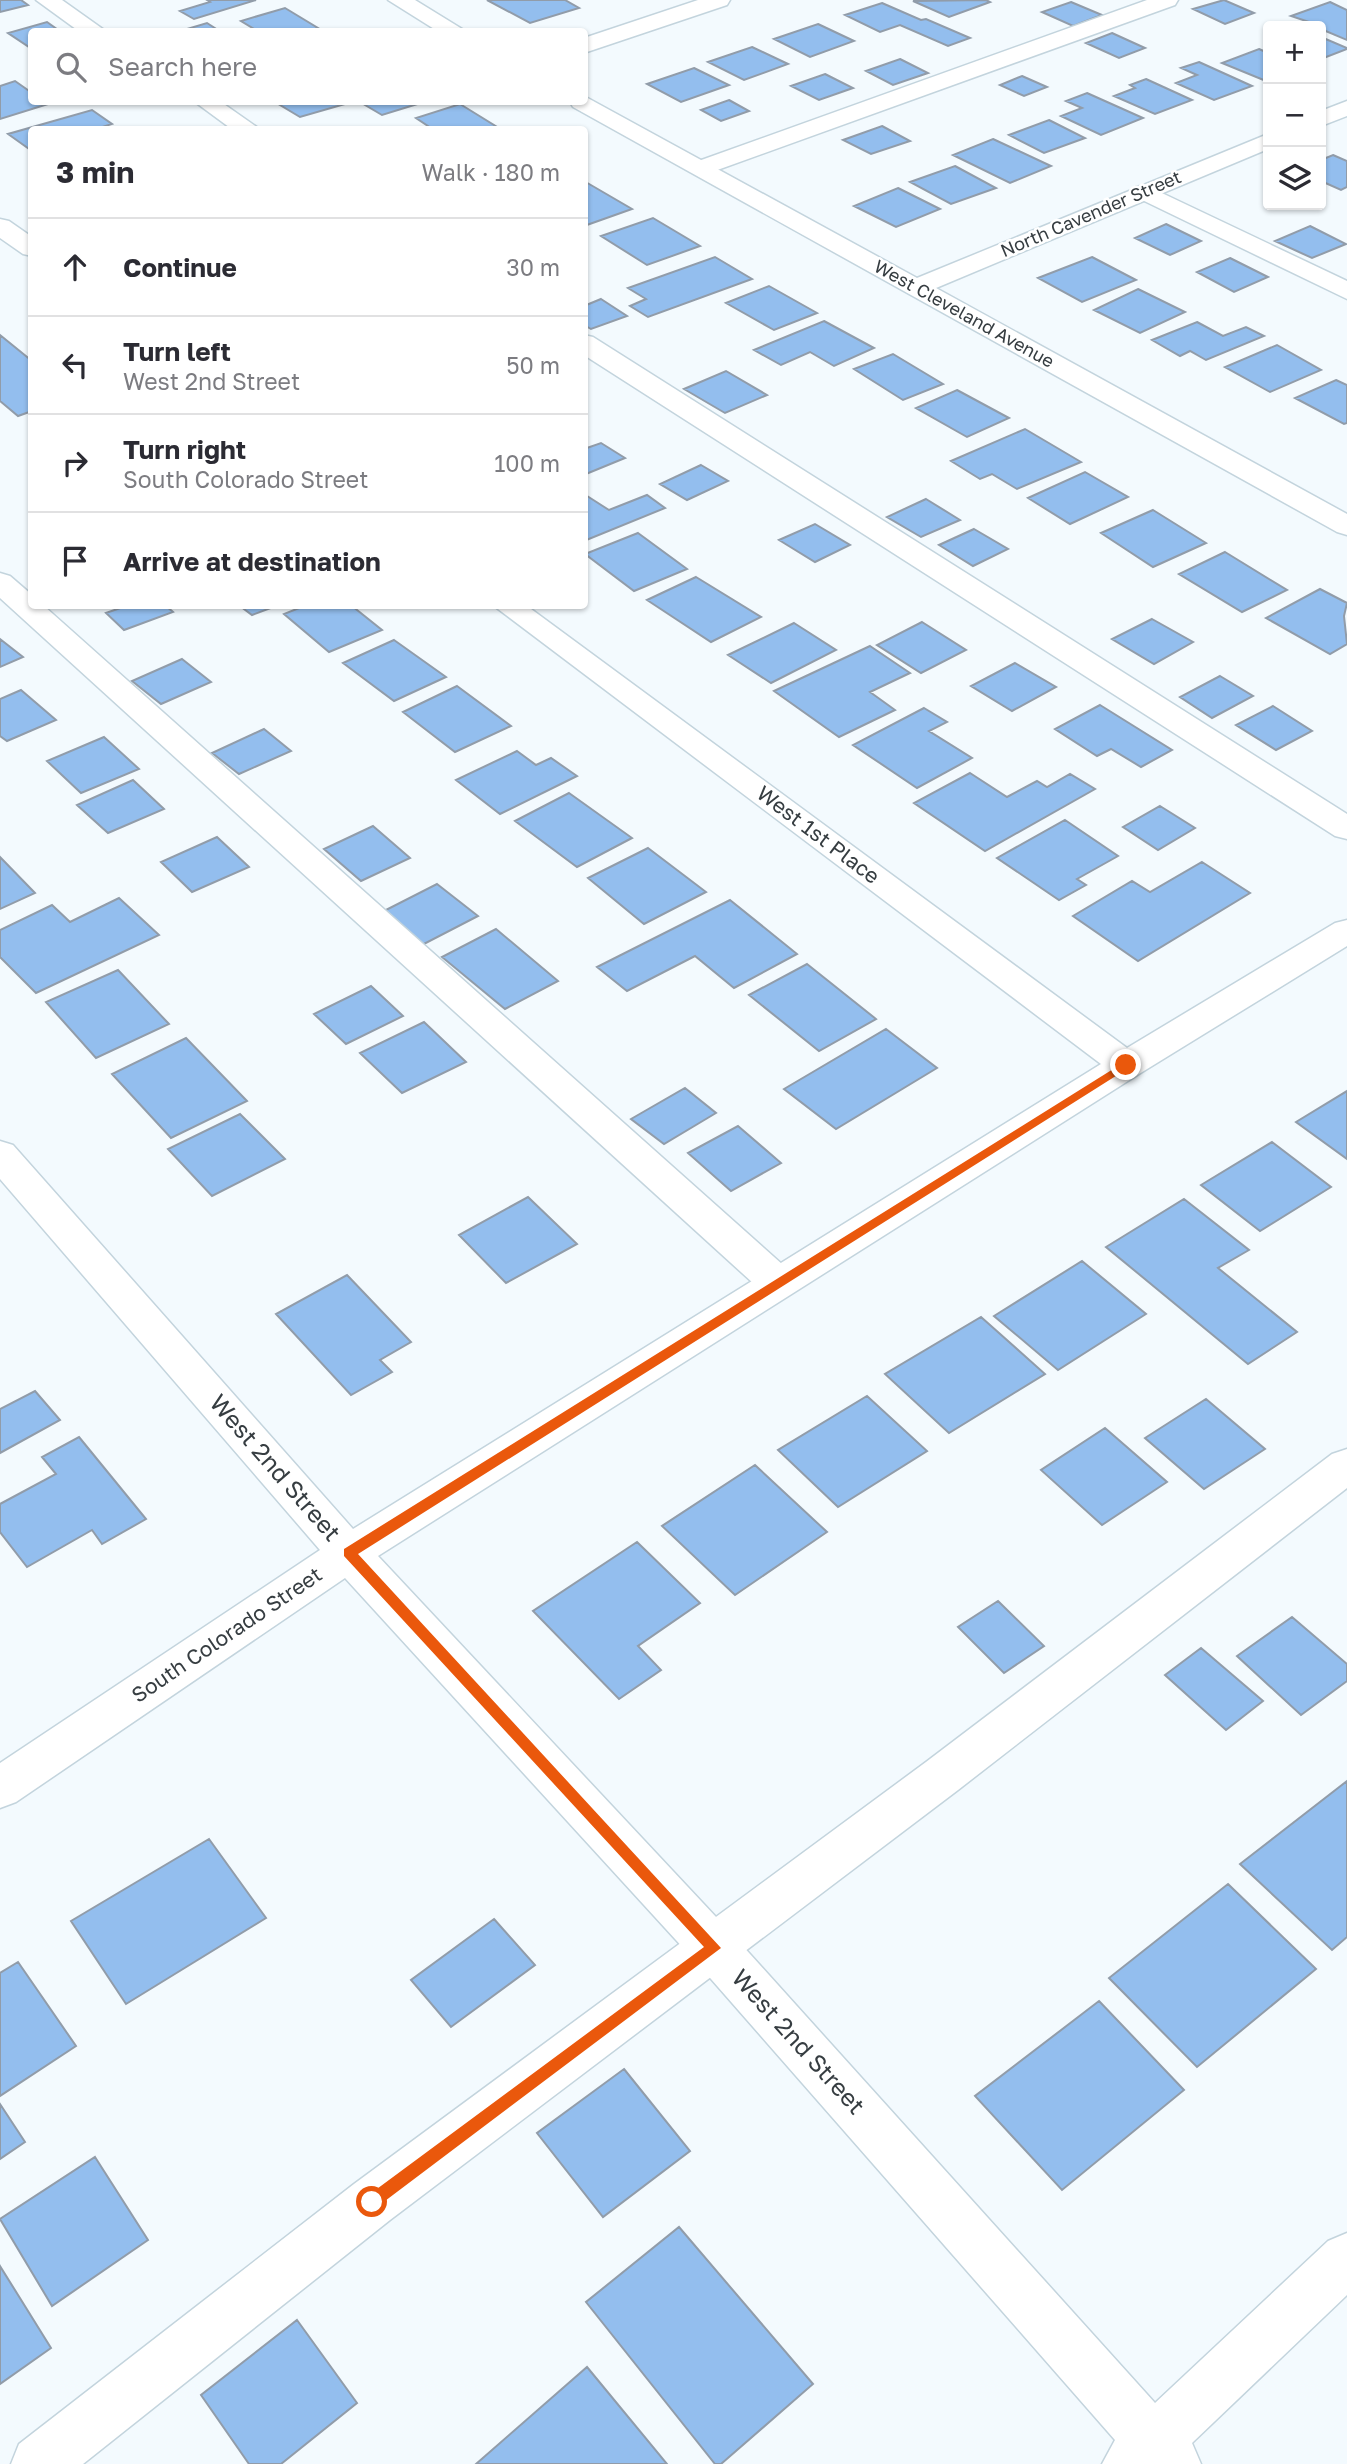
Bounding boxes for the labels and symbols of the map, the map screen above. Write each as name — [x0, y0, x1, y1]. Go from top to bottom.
street label: North Cavender Street — [997, 165, 1184, 261]
street label: West Cleveland Avenue — [871, 254, 1058, 372]
street label: West 1st Place — [752, 780, 885, 889]
route end — [1110, 1049, 1141, 1080]
street label: West 2nd Street — [205, 1388, 348, 1546]
street label: South Colorado Street — [126, 1561, 327, 1708]
street label: West 2nd Street — [727, 1963, 872, 2119]
route start — [356, 2186, 387, 2217]

